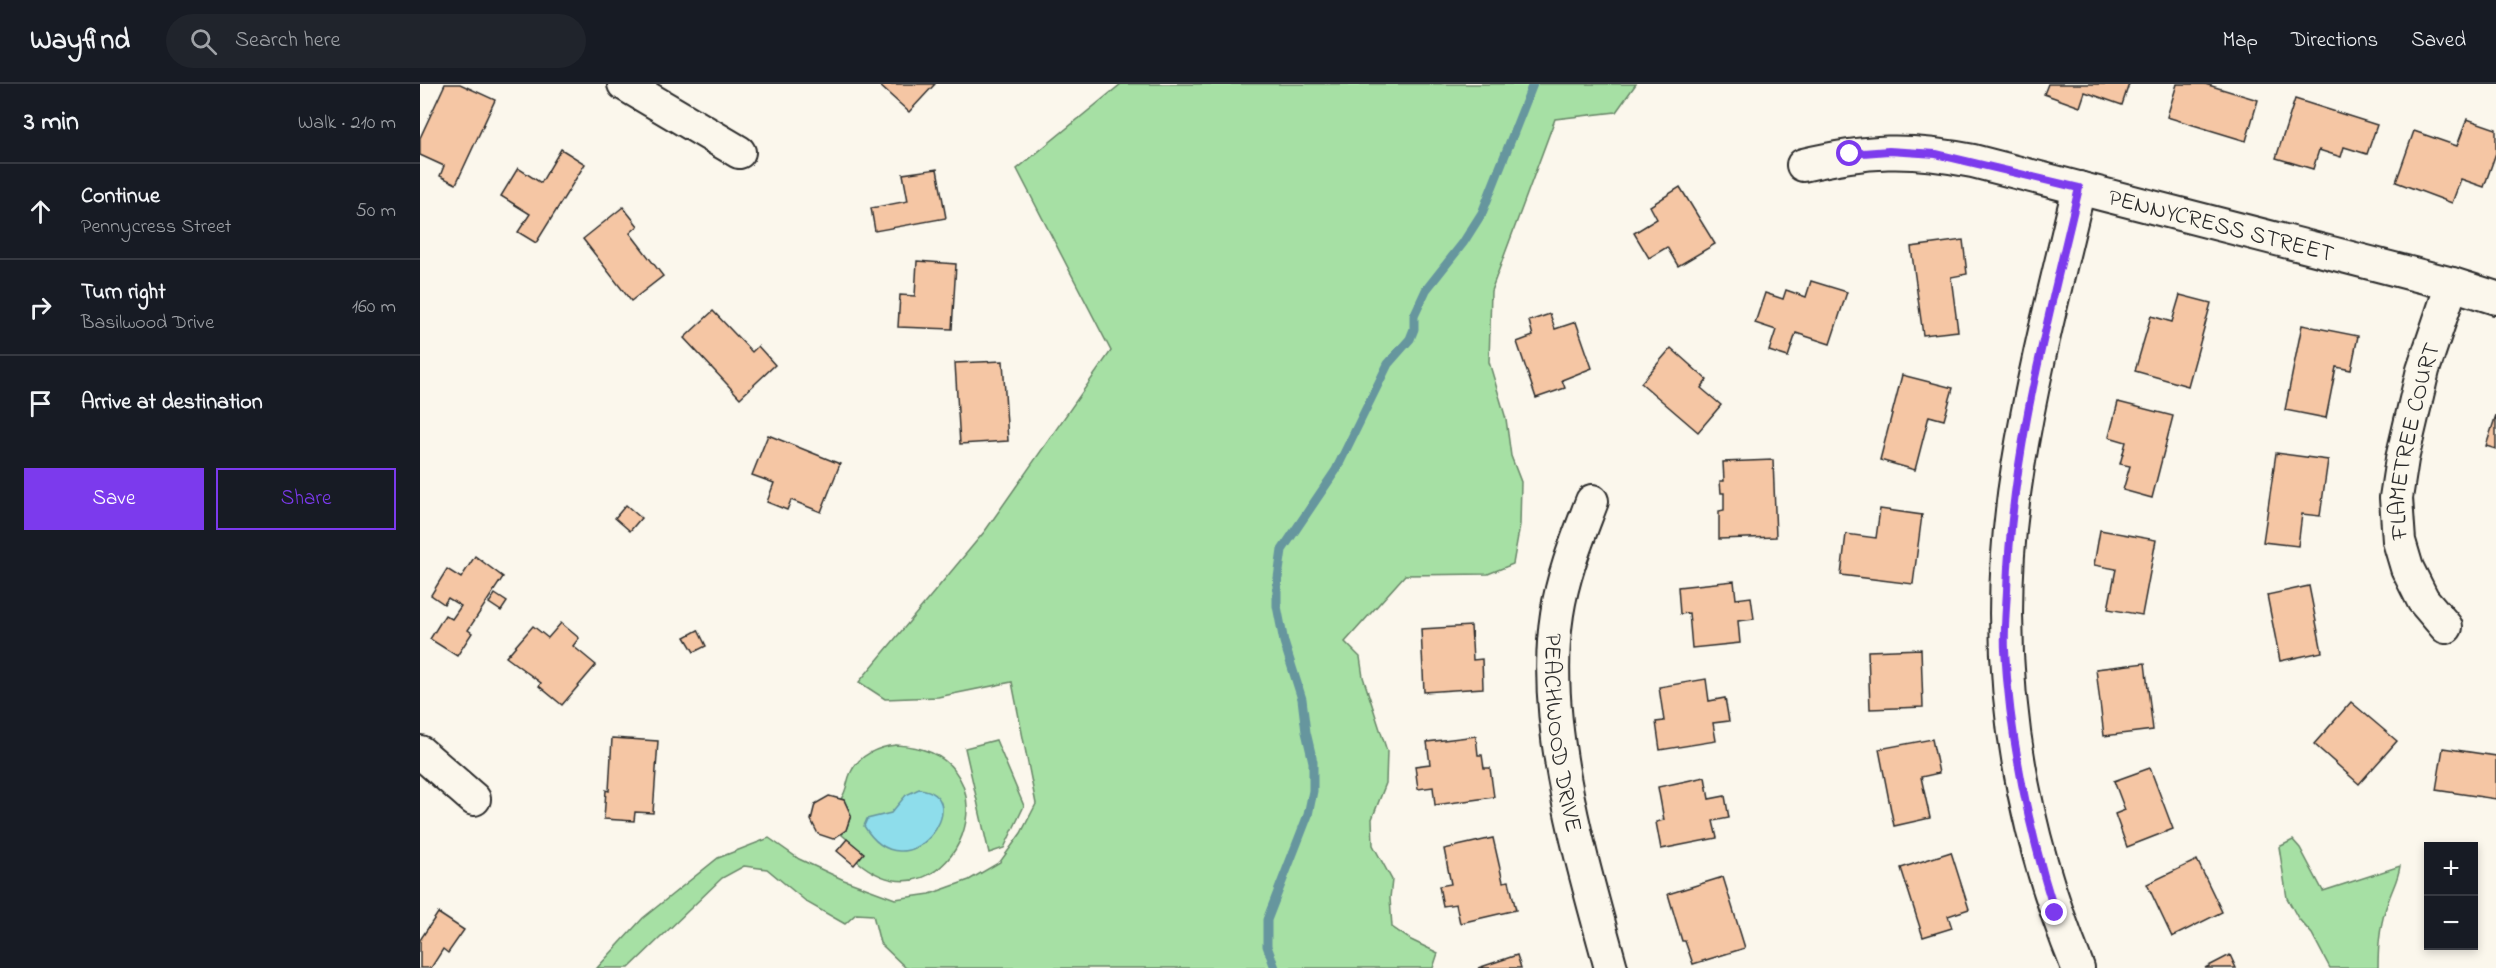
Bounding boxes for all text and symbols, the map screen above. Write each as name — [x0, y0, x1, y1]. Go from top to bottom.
search box — [166, 14, 586, 68]
text: Wayfind — [30, 21, 130, 62]
icon: search — [187, 25, 220, 58]
text: Search here — [235, 25, 340, 57]
text: Map — [2222, 26, 2258, 56]
text: Directions — [2291, 26, 2378, 56]
text: Saved — [2411, 26, 2466, 56]
text: 3 min — [24, 104, 79, 142]
text: Walk · 210 m — [298, 109, 396, 138]
route start — [1836, 140, 1862, 166]
text: Continue — [81, 181, 160, 213]
street label: PENNYCRESS STREET — [2104, 181, 2338, 273]
icon: ahead — [24, 195, 57, 228]
text: 50 m — [355, 197, 396, 226]
text: Pennycress Street — [81, 213, 232, 242]
text: Turn right — [81, 277, 166, 309]
icon: right — [24, 291, 57, 324]
text: 160 m — [352, 293, 396, 322]
text: Basilwood Drive — [81, 309, 214, 338]
street label: FLAMETREE COURT — [2381, 338, 2451, 542]
icon: arrive — [24, 387, 57, 420]
text: Arrive at destination — [81, 387, 263, 419]
button: Save — [24, 468, 204, 530]
button: Share — [216, 468, 396, 530]
street label: PEACHWOOD DRIVE — [1533, 632, 1590, 836]
map controls — [2424, 842, 2478, 950]
button: + — [2424, 842, 2478, 896]
button: − — [2424, 896, 2478, 950]
route end — [2041, 899, 2067, 925]

